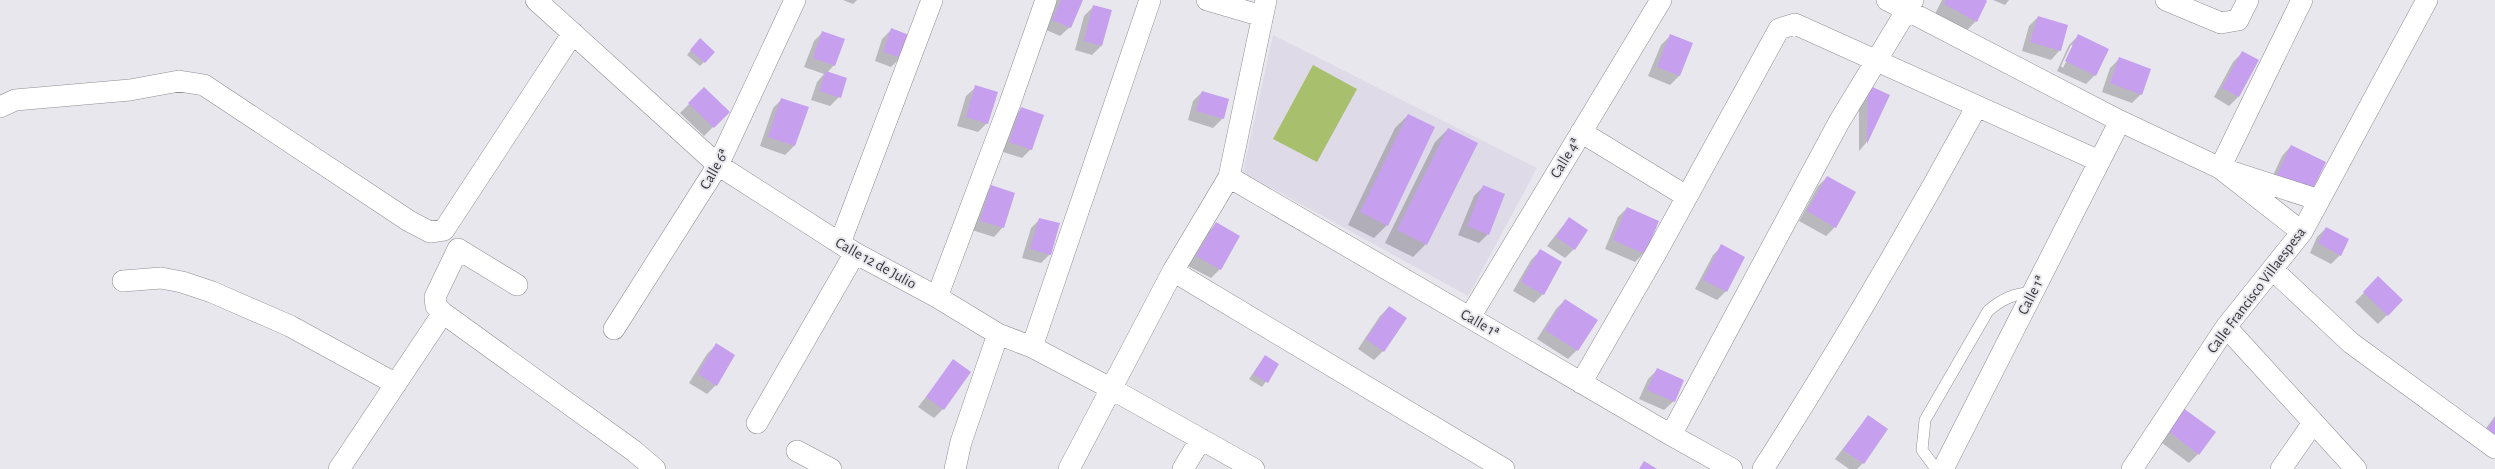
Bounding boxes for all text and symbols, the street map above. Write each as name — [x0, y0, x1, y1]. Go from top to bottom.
street label: Calle 4ª — [1548, 136, 1583, 181]
street label: Calle 6ª — [697, 146, 732, 192]
street label: Calle Francisco Villaespesa — [2204, 225, 2309, 356]
street label: Calle 12 de Julio — [833, 235, 919, 292]
street label: Calle 1ª — [2015, 273, 2048, 317]
street label: Calle 1ª — [1458, 307, 1502, 340]

